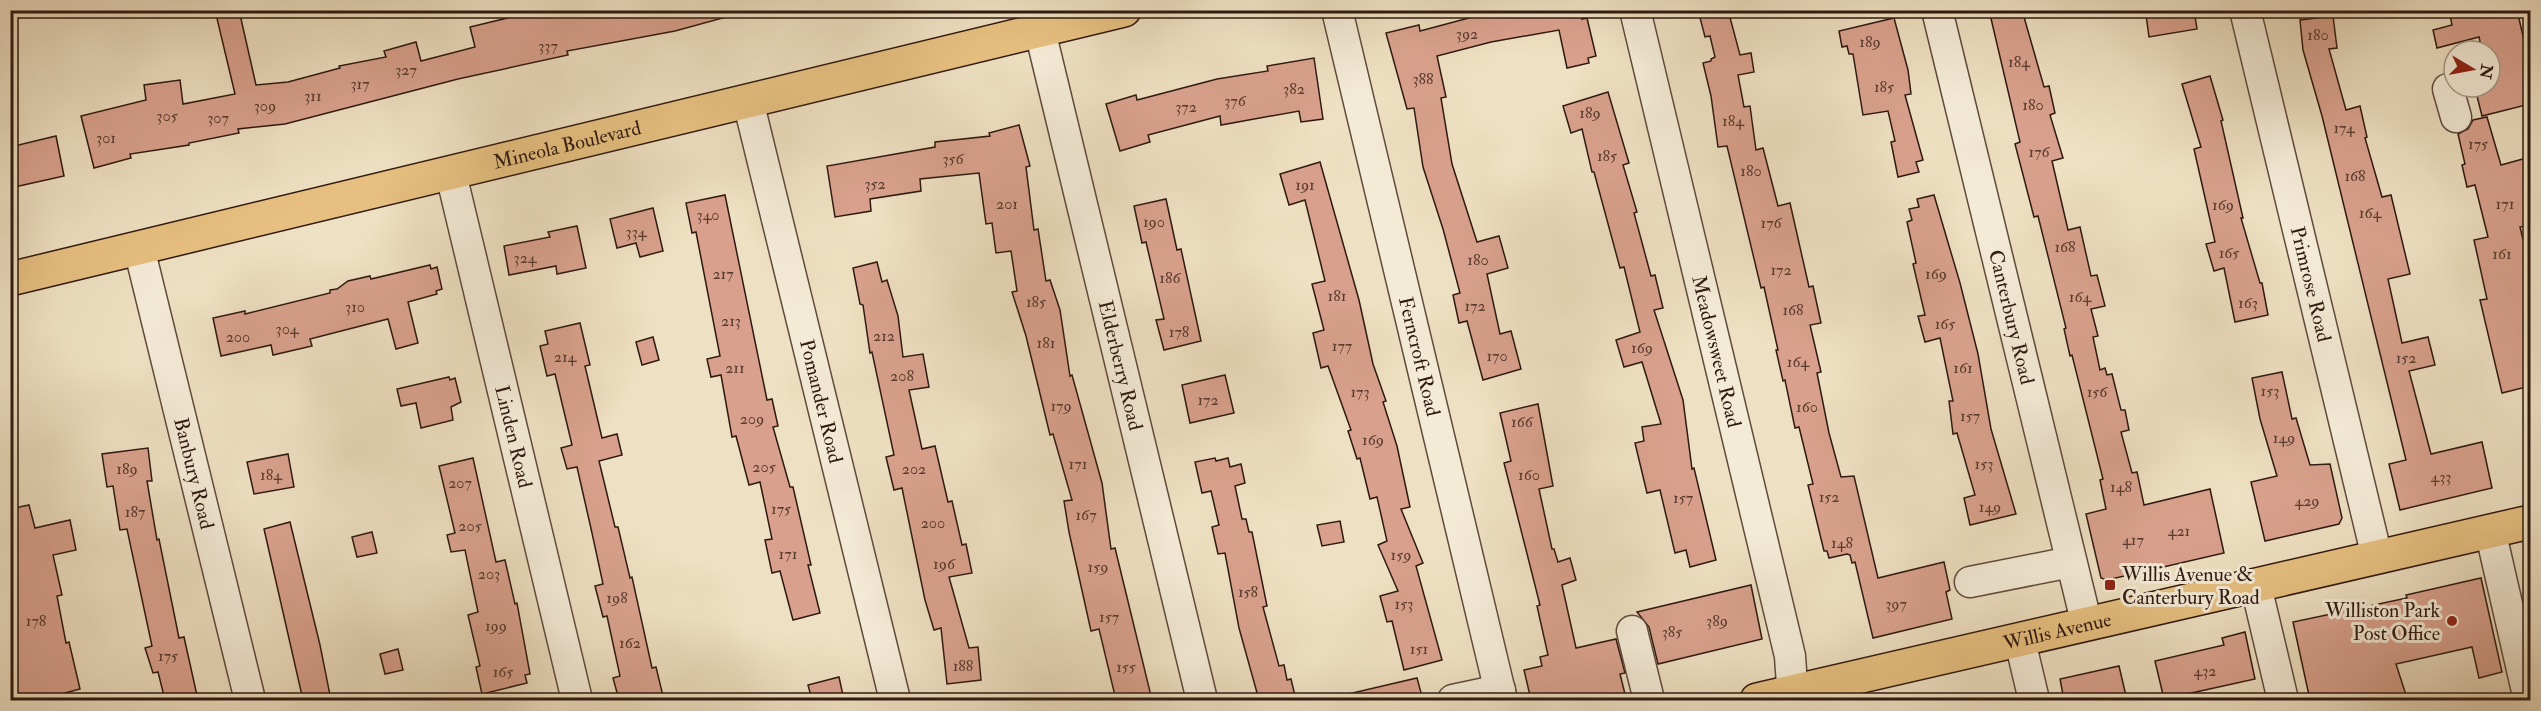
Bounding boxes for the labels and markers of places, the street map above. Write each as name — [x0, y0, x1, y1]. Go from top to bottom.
place label: Willis Avenue & Canterbury Road — [2121, 562, 2260, 610]
marker: Willis Avenue & Canterbury Road — [2103, 578, 2117, 592]
place label: Williston Park Post Office — [2324, 598, 2440, 646]
marker: Williston Park Post Office — [2445, 614, 2459, 628]

